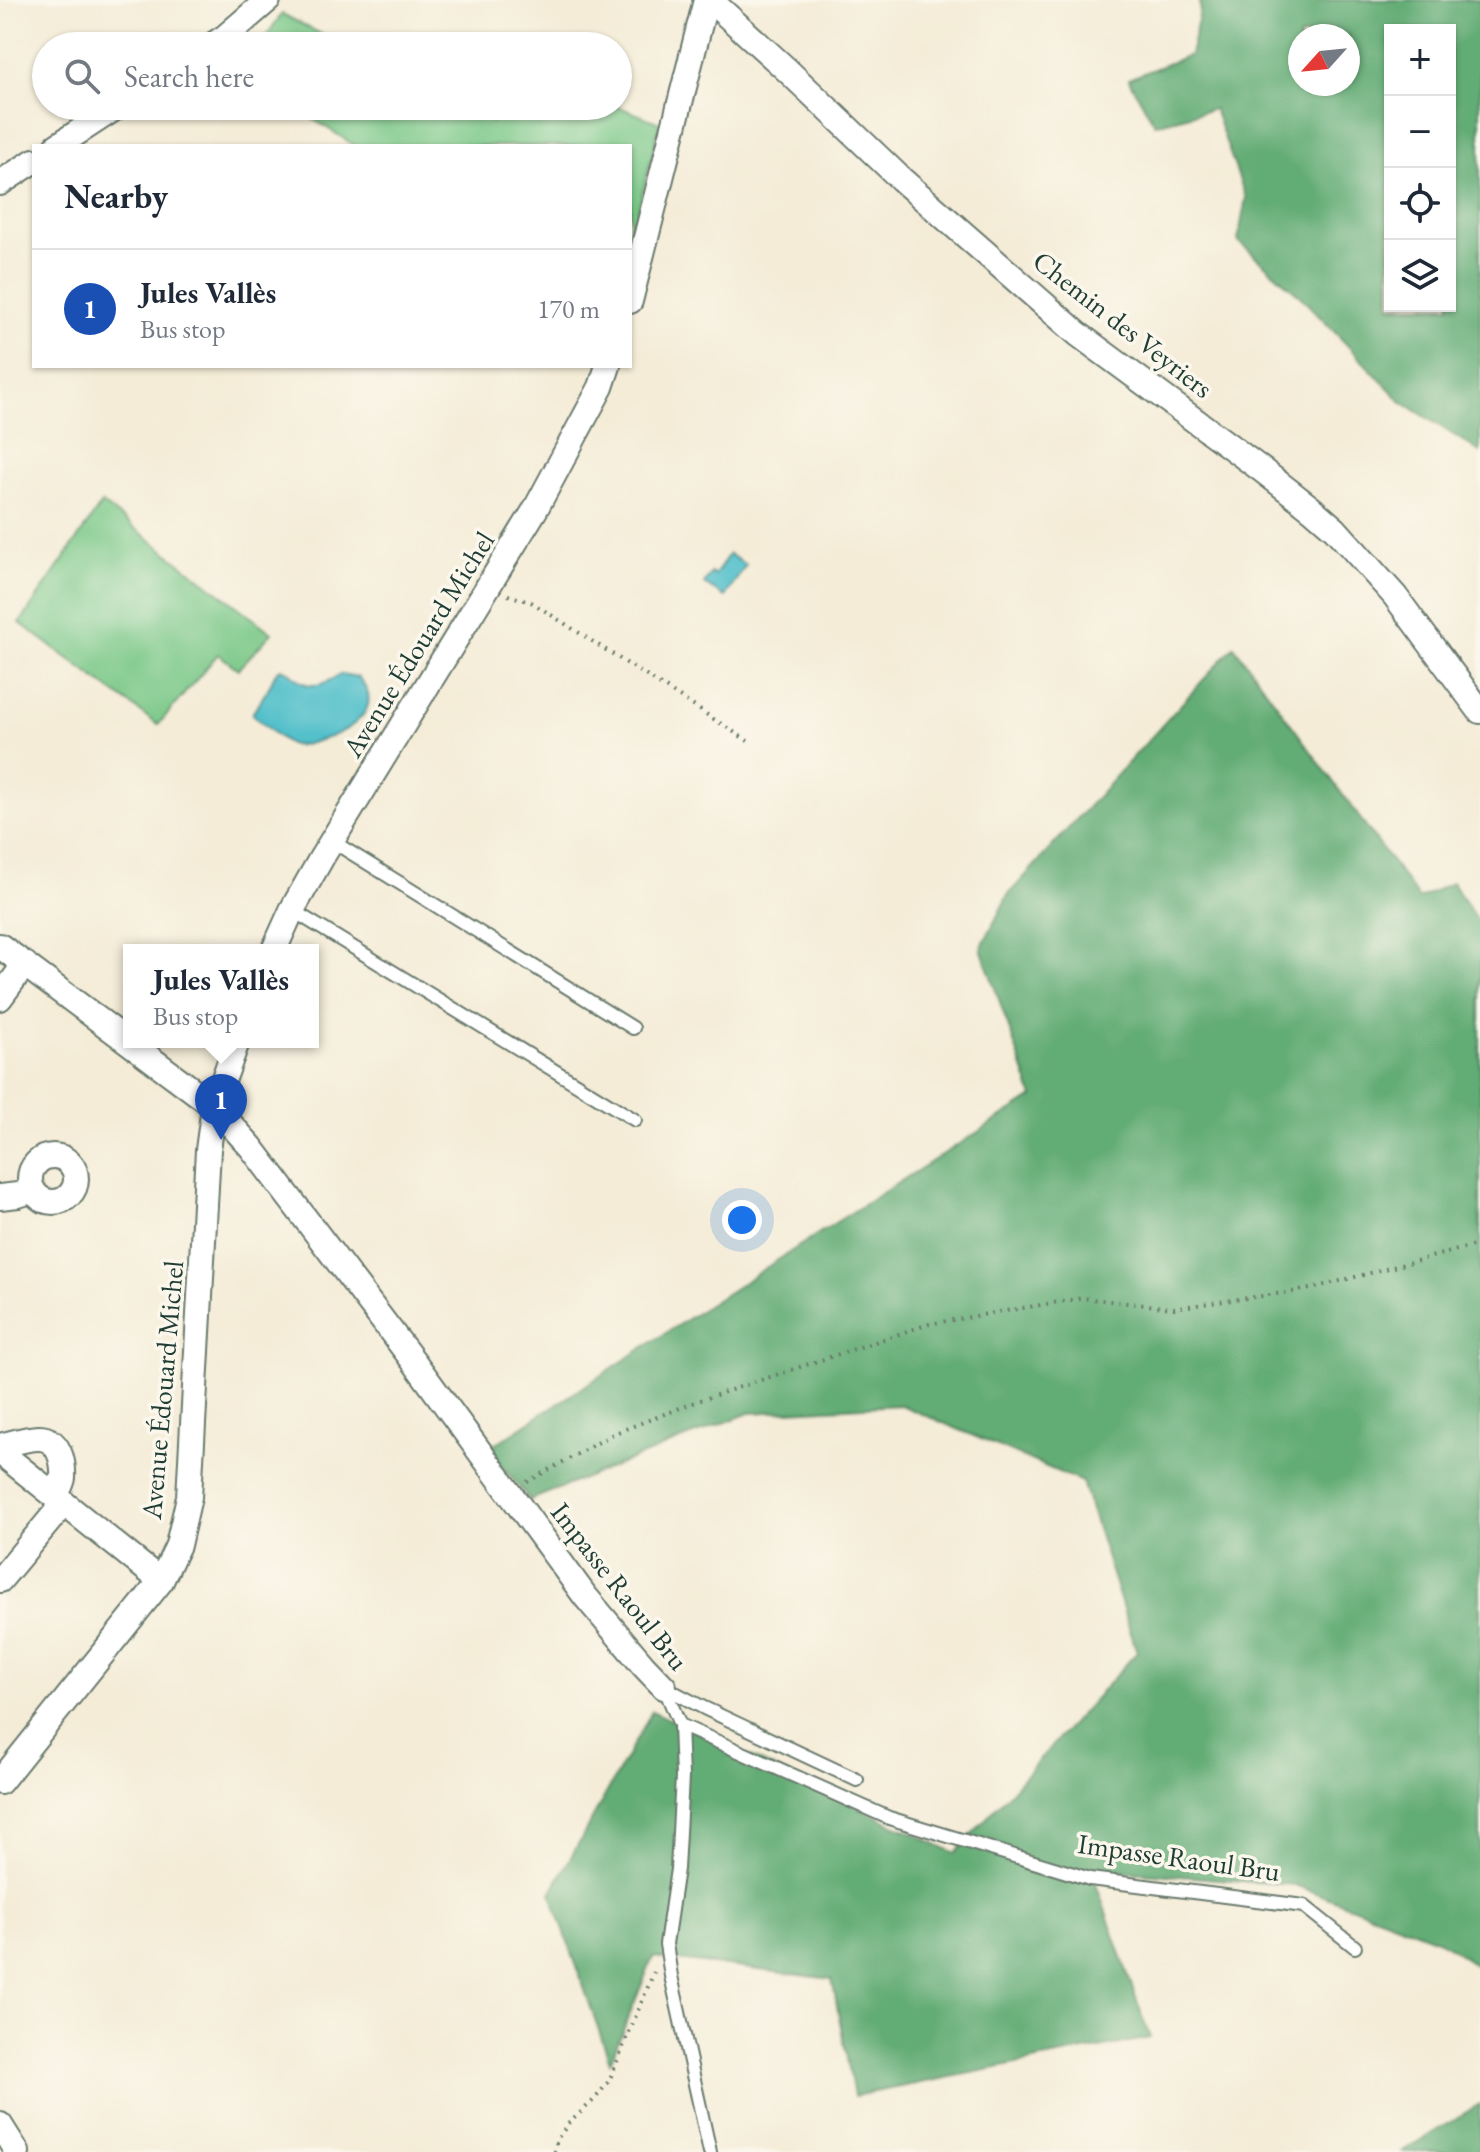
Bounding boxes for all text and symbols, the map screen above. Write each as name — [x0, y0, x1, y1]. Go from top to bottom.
north arrow — [1288, 24, 1360, 96]
map controls — [1384, 24, 1456, 312]
button: + — [1384, 24, 1456, 96]
search box — [32, 32, 632, 120]
icon: search — [60, 54, 104, 98]
text: Search here — [124, 57, 254, 96]
button: − — [1384, 96, 1456, 168]
button: locate — [1384, 168, 1456, 240]
text: Nearby — [64, 174, 168, 218]
button: layers — [1384, 240, 1456, 312]
street label: Chemin des Veyriers — [1026, 242, 1220, 406]
text: Jules Vallès — [140, 273, 276, 312]
text: 1 — [83, 292, 97, 326]
text: 170 m — [537, 292, 600, 326]
text: Bus stop — [140, 312, 226, 346]
street label: Avenue Édouard Michel — [333, 524, 502, 765]
popup — [123, 944, 319, 1048]
text: Jules Vallès — [153, 960, 289, 999]
text: Bus stop — [153, 999, 238, 1033]
pin: 1 — [195, 1074, 247, 1140]
your location — [722, 1200, 762, 1240]
street label: Avenue Édouard Michel — [133, 1259, 191, 1522]
street label: Impasse Raoul Bru — [543, 1495, 697, 1678]
street label: Impasse Raoul Bru — [1076, 1825, 1283, 1889]

